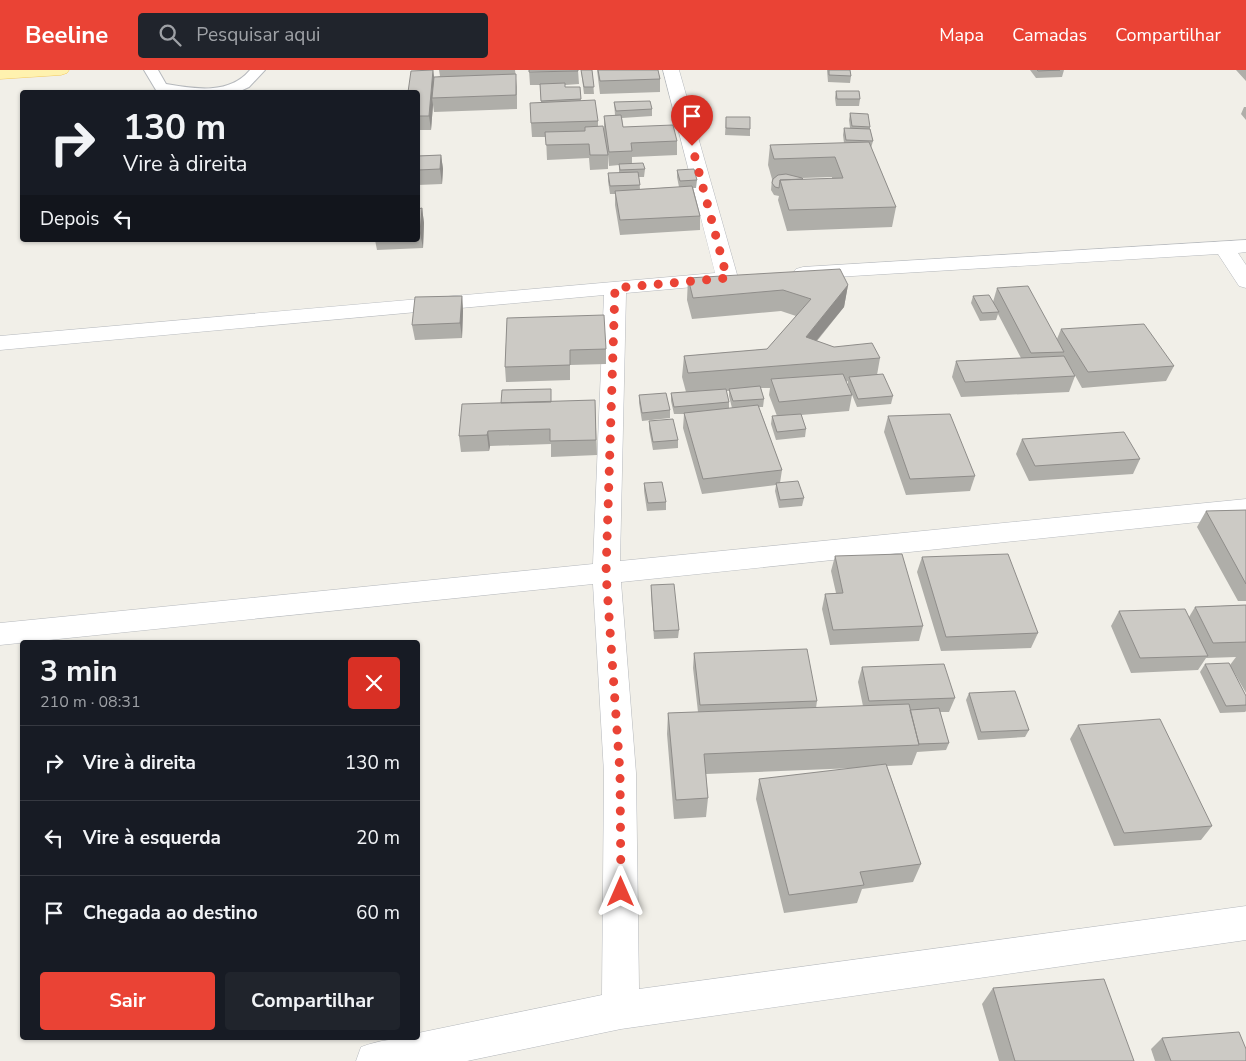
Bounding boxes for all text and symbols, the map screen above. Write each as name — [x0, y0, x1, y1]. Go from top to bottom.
search box — [138, 13, 488, 58]
text: Beeline — [25, 19, 108, 51]
icon: search — [156, 21, 184, 49]
text: Pesquisar aqui — [196, 22, 320, 48]
text: Mapa — [939, 23, 984, 47]
text: Camadas — [1012, 23, 1087, 47]
text: Compartilhar — [1115, 23, 1221, 47]
pin — [671, 95, 713, 146]
icon: arrive — [678, 102, 706, 130]
text: 130 m — [123, 104, 226, 151]
icon: right — [40, 110, 105, 175]
text: Vire à direita — [123, 149, 248, 179]
icon: left — [109, 205, 137, 233]
text: Depois — [40, 206, 99, 232]
text: 3 min — [40, 651, 118, 692]
button: close — [348, 657, 400, 709]
text: 210 m · 08:31 — [40, 691, 141, 713]
icon: right — [40, 749, 68, 777]
text: Vire à direita — [83, 750, 196, 776]
text: 130 m — [345, 750, 400, 776]
icon: left — [40, 824, 68, 852]
text: Vire à esquerda — [83, 825, 221, 851]
text: 20 m — [356, 825, 400, 851]
position arrow — [594, 865, 646, 917]
icon: arrive — [40, 899, 68, 927]
text: Chegada ao destino — [83, 900, 258, 926]
text: 60 m — [356, 900, 400, 926]
button: Sair — [40, 972, 215, 1030]
button: Compartilhar — [225, 972, 400, 1030]

